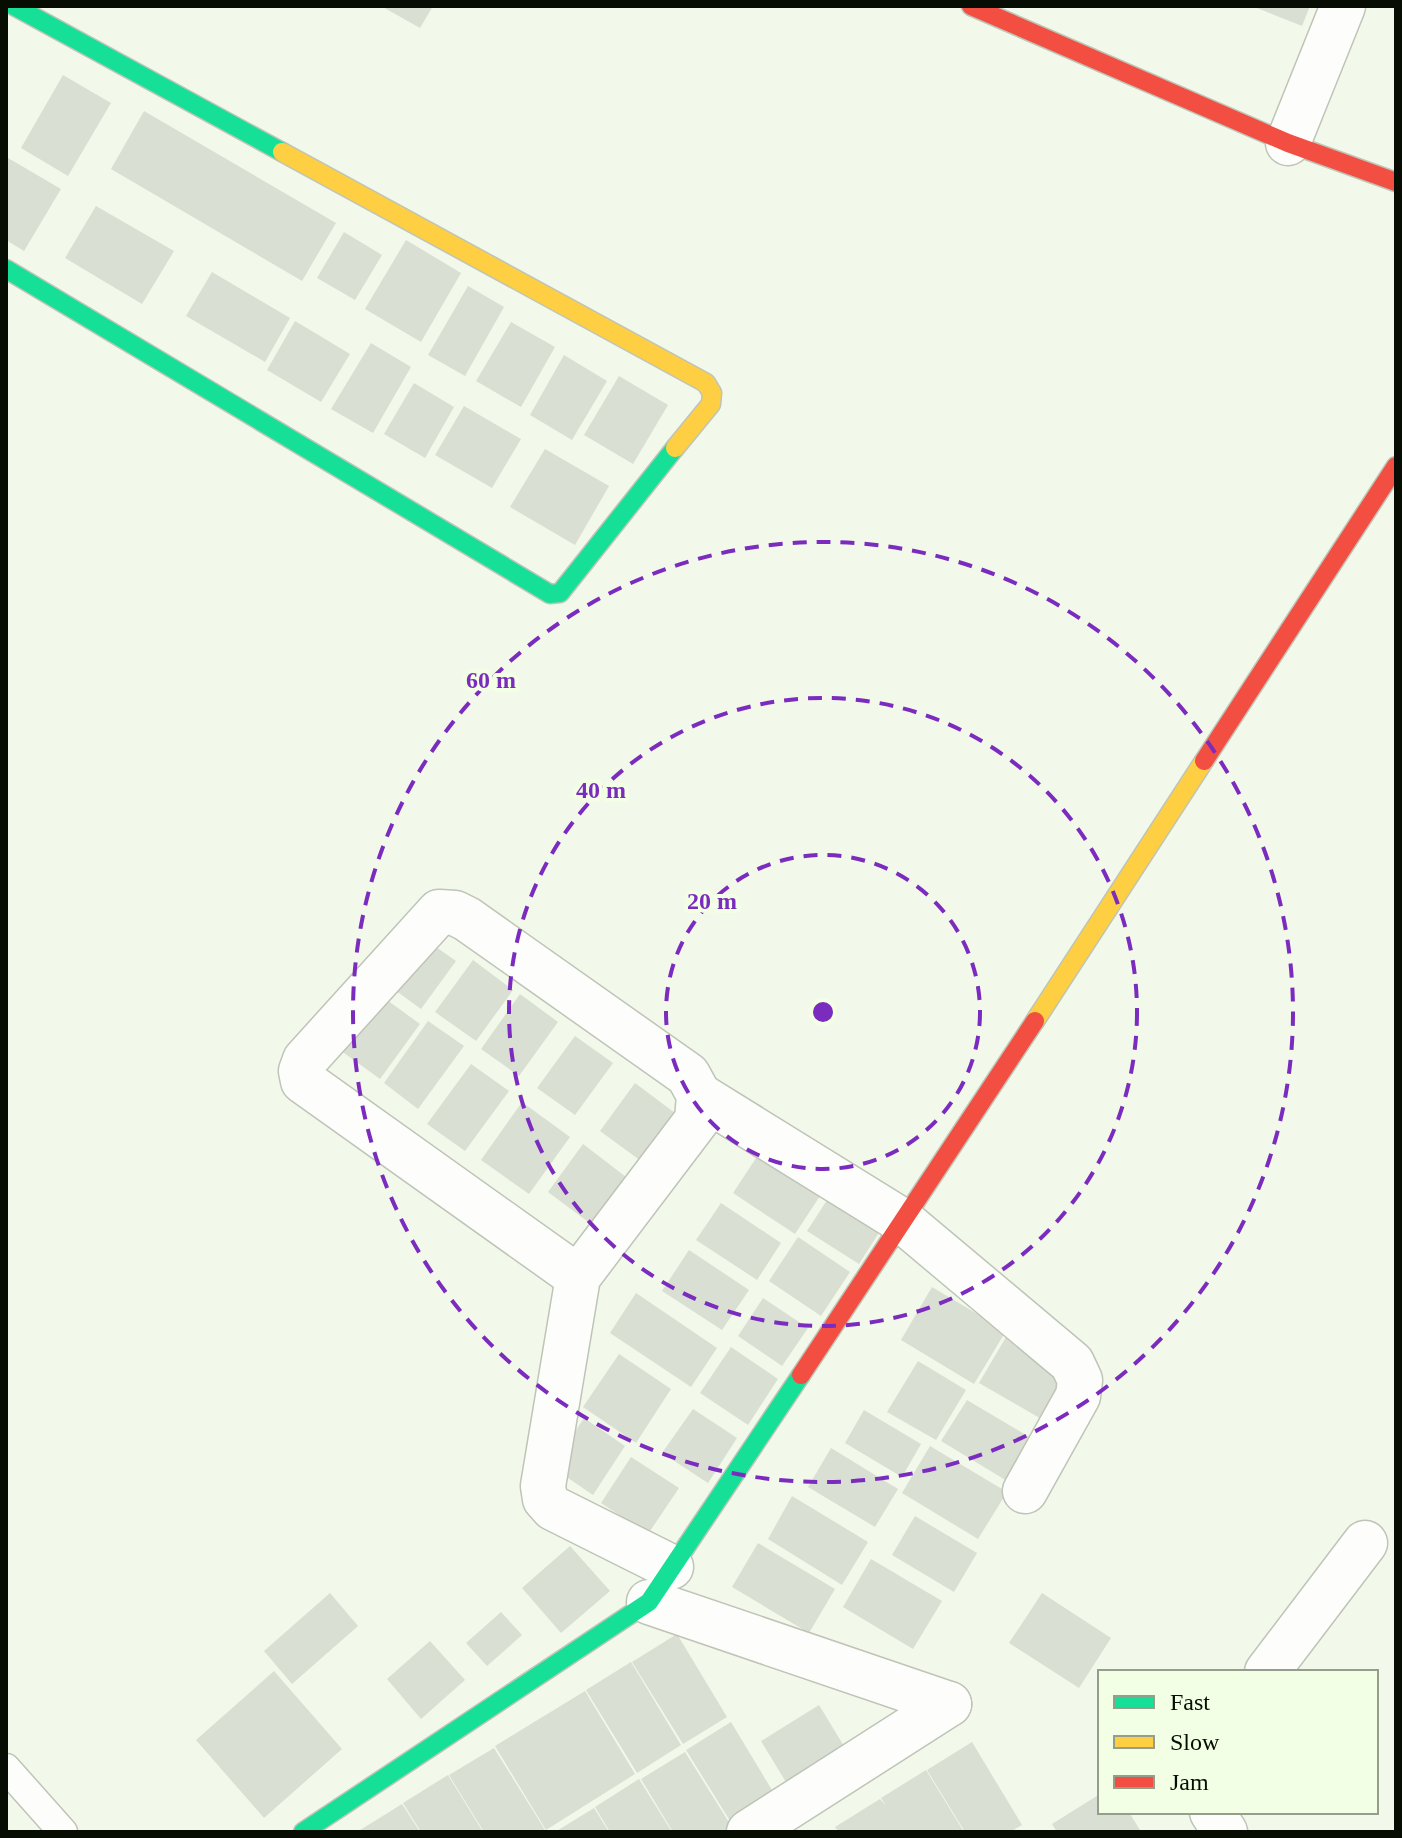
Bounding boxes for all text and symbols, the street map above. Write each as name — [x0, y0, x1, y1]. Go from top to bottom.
text: 60 m — [466, 667, 516, 693]
text: 40 m — [576, 777, 626, 803]
text: 20 m — [687, 888, 737, 914]
centre of rings — [809, 998, 837, 1026]
legend — [1098, 1670, 1378, 1814]
text: Fast — [1170, 1689, 1210, 1715]
text: Slow — [1170, 1729, 1220, 1755]
text: Jam — [1170, 1769, 1209, 1795]

